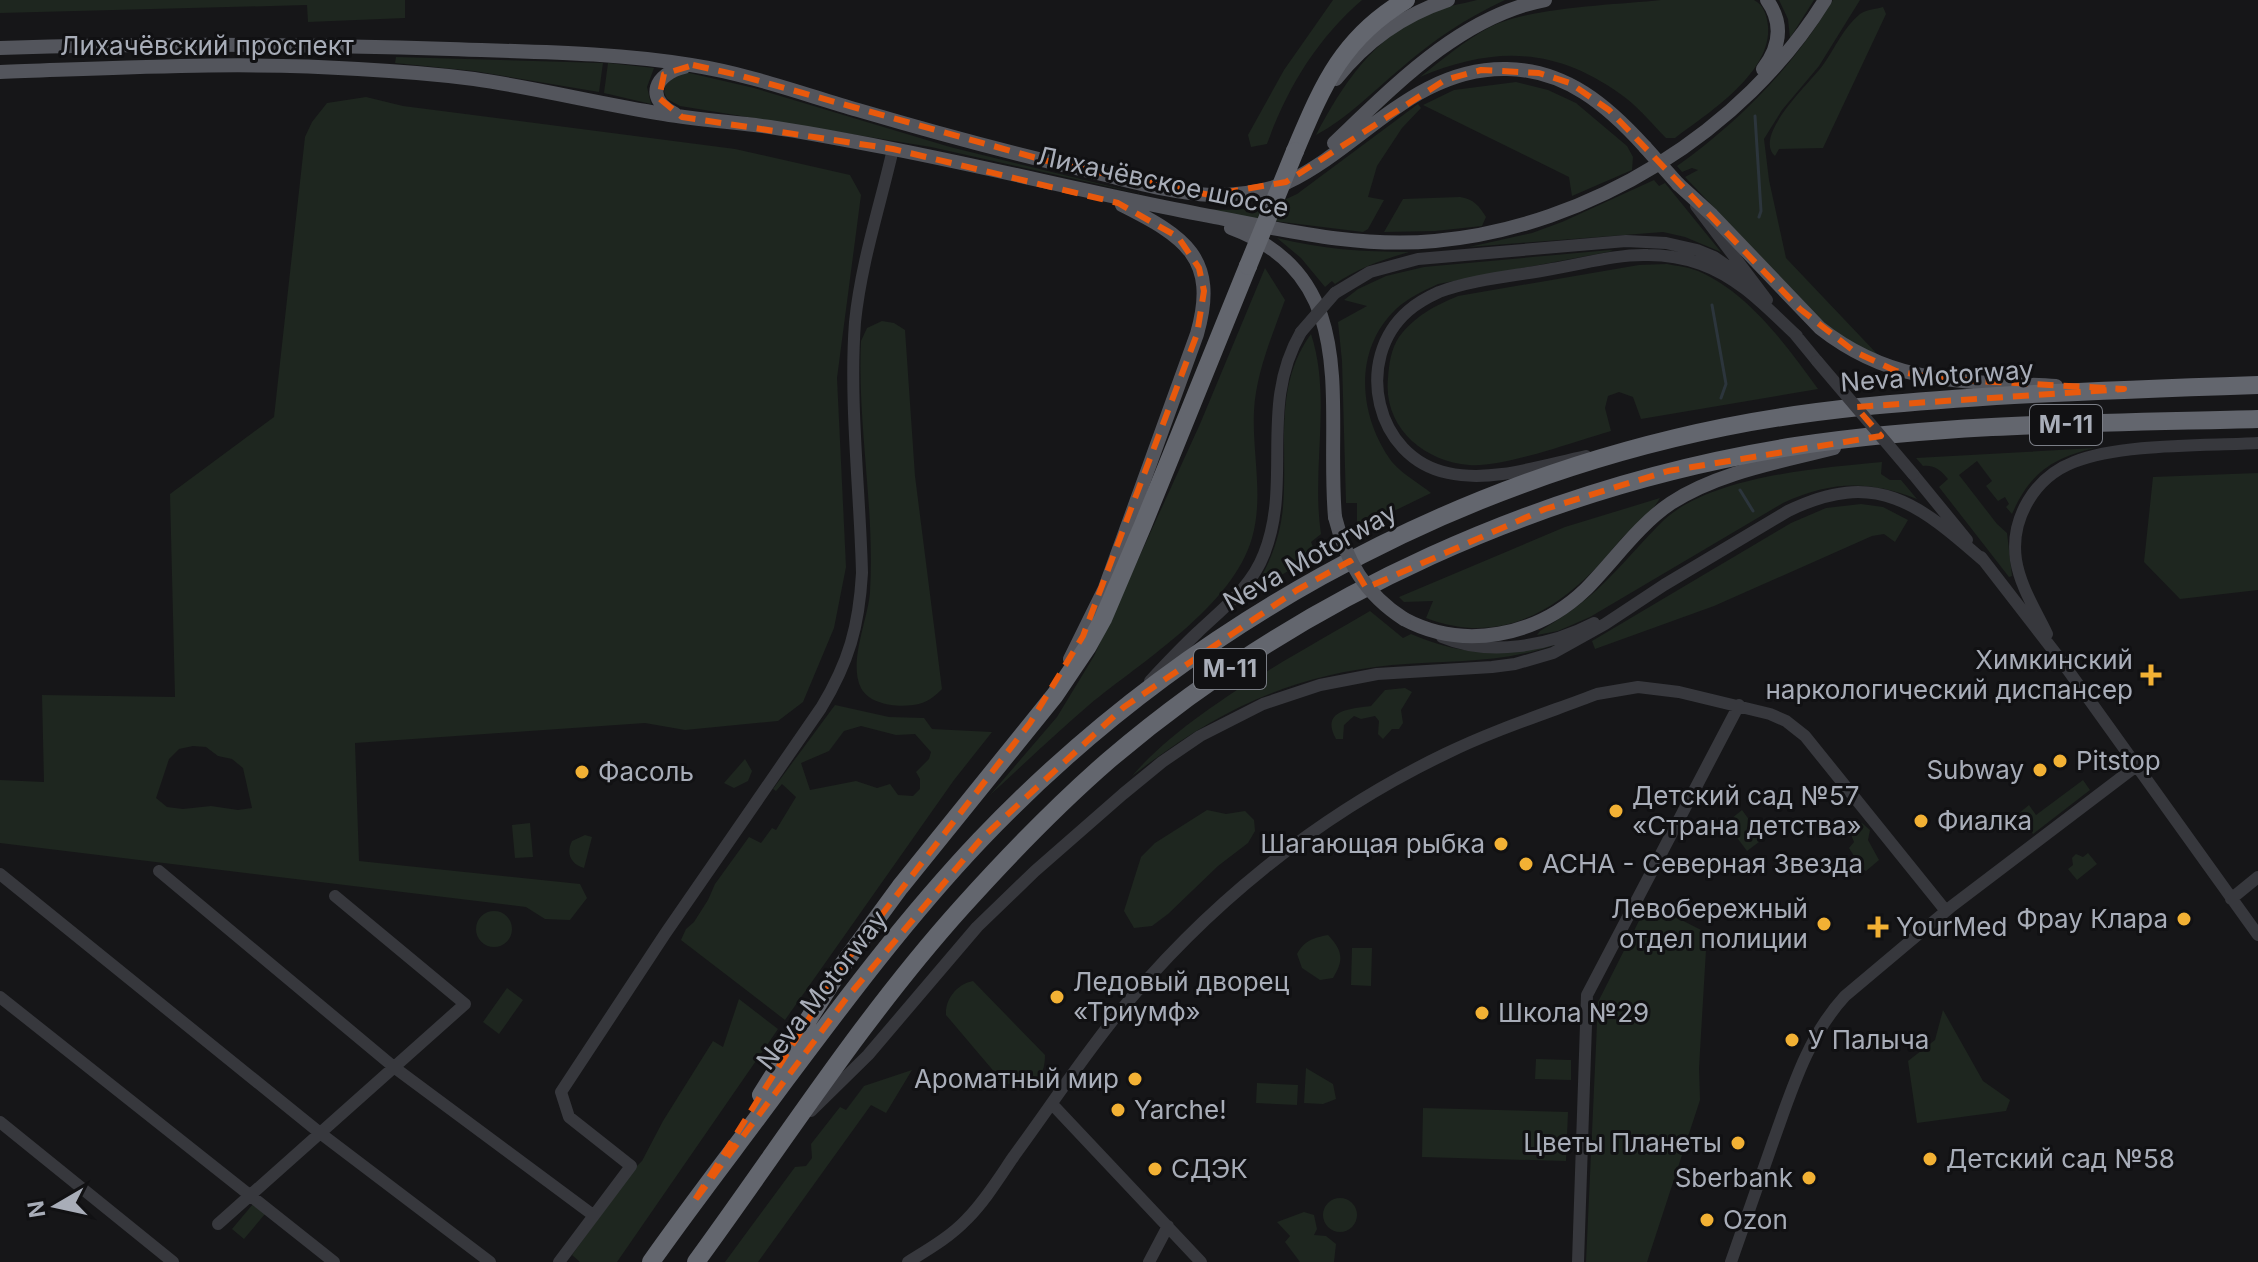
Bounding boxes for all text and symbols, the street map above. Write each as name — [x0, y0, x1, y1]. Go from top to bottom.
street label: Лихачёвский проспект — [60, 30, 354, 61]
street label: Лихачёвское шоссе — [1034, 140, 1292, 223]
street label: Neva Motorway — [1839, 353, 2035, 398]
road number: М-11 — [2030, 405, 2102, 445]
street label: Neva Motorway — [1218, 496, 1402, 617]
place label: Химкинский наркологический диспансер — [1765, 644, 2133, 705]
road number: М-11 — [1194, 649, 1266, 689]
marker: Химкинский наркологический диспансер — [2140, 664, 2162, 686]
place label: Pitstop — [2076, 745, 2161, 776]
marker: Pitstop — [2051, 752, 2069, 770]
place label: Subway — [1926, 754, 2024, 785]
place label: Фасоль — [598, 756, 694, 787]
marker: Subway — [2031, 761, 2049, 779]
marker: Фасоль — [573, 763, 591, 781]
place label: Детский сад №57 «Страна детства» — [1632, 780, 1862, 841]
marker: Детский сад №57 «Страна детства» — [1607, 802, 1625, 820]
place label: Фиалка — [1937, 805, 2032, 836]
marker: Фиалка — [1912, 812, 1930, 830]
place label: Шагающая рыбка — [1260, 828, 1485, 859]
marker: Шагающая рыбка — [1492, 835, 1510, 853]
place label: АСНА - Северная Звезда — [1542, 848, 1863, 879]
marker: АСНА - Северная Звезда — [1517, 855, 1535, 873]
place label: Левобережный отдел полиции — [1611, 893, 1808, 954]
place label: Фрау Клара — [2016, 903, 2168, 934]
street label: Neva Motorway — [750, 904, 893, 1076]
marker: Фрау Клара — [2175, 910, 2193, 928]
place label: YourMed — [1896, 911, 2007, 942]
marker: Левобережный отдел полиции — [1815, 915, 1833, 933]
marker: YourMed — [1867, 916, 1889, 938]
place label: Ледовый дворец «Триумф» — [1073, 966, 1290, 1027]
marker: Ледовый дворец «Триумф» — [1048, 988, 1066, 1006]
place label: Школа №29 — [1498, 997, 1649, 1028]
marker: Школа №29 — [1473, 1004, 1491, 1022]
place label: У Палыча — [1808, 1024, 1929, 1055]
marker: У Палыча — [1783, 1031, 1801, 1049]
place label: Ароматный мир — [914, 1063, 1119, 1094]
marker: Ароматный мир — [1126, 1070, 1144, 1088]
place label: Yarche! — [1134, 1094, 1227, 1125]
marker: Yarche! — [1109, 1101, 1127, 1119]
place label: Цветы Планеты — [1523, 1127, 1722, 1158]
marker: Цветы Планеты — [1729, 1134, 1747, 1152]
place label: Детский сад №58 — [1946, 1143, 2175, 1174]
marker: Детский сад №58 — [1921, 1150, 1939, 1168]
place label: СДЭК — [1171, 1153, 1248, 1184]
marker: СДЭК — [1146, 1160, 1164, 1178]
place label: Sberbank — [1675, 1162, 1793, 1193]
north arrow — [16, 1166, 96, 1246]
marker: Sberbank — [1800, 1169, 1818, 1187]
text: N — [22, 1199, 50, 1219]
place label: Ozon — [1723, 1204, 1788, 1235]
marker: Ozon — [1698, 1211, 1716, 1229]

